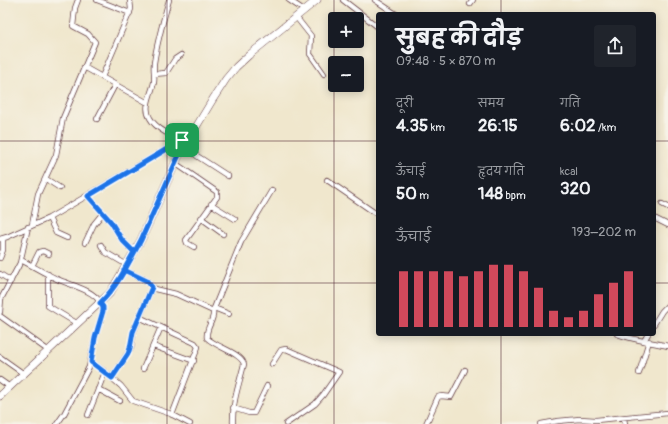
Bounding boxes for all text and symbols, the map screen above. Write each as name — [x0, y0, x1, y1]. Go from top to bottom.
map controls — [328, 12, 364, 92]
button: + — [328, 12, 364, 48]
text: सुबह की दौड़ — [396, 24, 522, 52]
button: share — [594, 25, 636, 67]
text: 09:48 · 5 × 870 m — [396, 53, 496, 69]
button: − — [328, 56, 364, 92]
text: दूरी — [396, 97, 413, 110]
text: समय — [478, 97, 504, 110]
text: गति — [560, 97, 580, 110]
text: 4.35 — [396, 115, 428, 136]
text: 26:15 — [478, 115, 518, 136]
text: 6:02 — [560, 115, 596, 136]
text: km — [428, 121, 445, 134]
text: /km — [596, 121, 616, 134]
pin — [165, 123, 199, 157]
icon: arrive — [171, 129, 193, 151]
text: ऊँचाई — [396, 165, 426, 178]
text: हृदय गति — [478, 165, 524, 178]
text: kcal — [560, 165, 578, 178]
text: 320 — [560, 178, 591, 199]
text: 50 — [396, 183, 417, 204]
text: 148 — [478, 183, 503, 204]
text: m — [417, 189, 429, 202]
text: bpm — [503, 189, 526, 202]
text: 193–202 m — [572, 224, 636, 240]
text: ऊँचाई — [396, 229, 431, 245]

